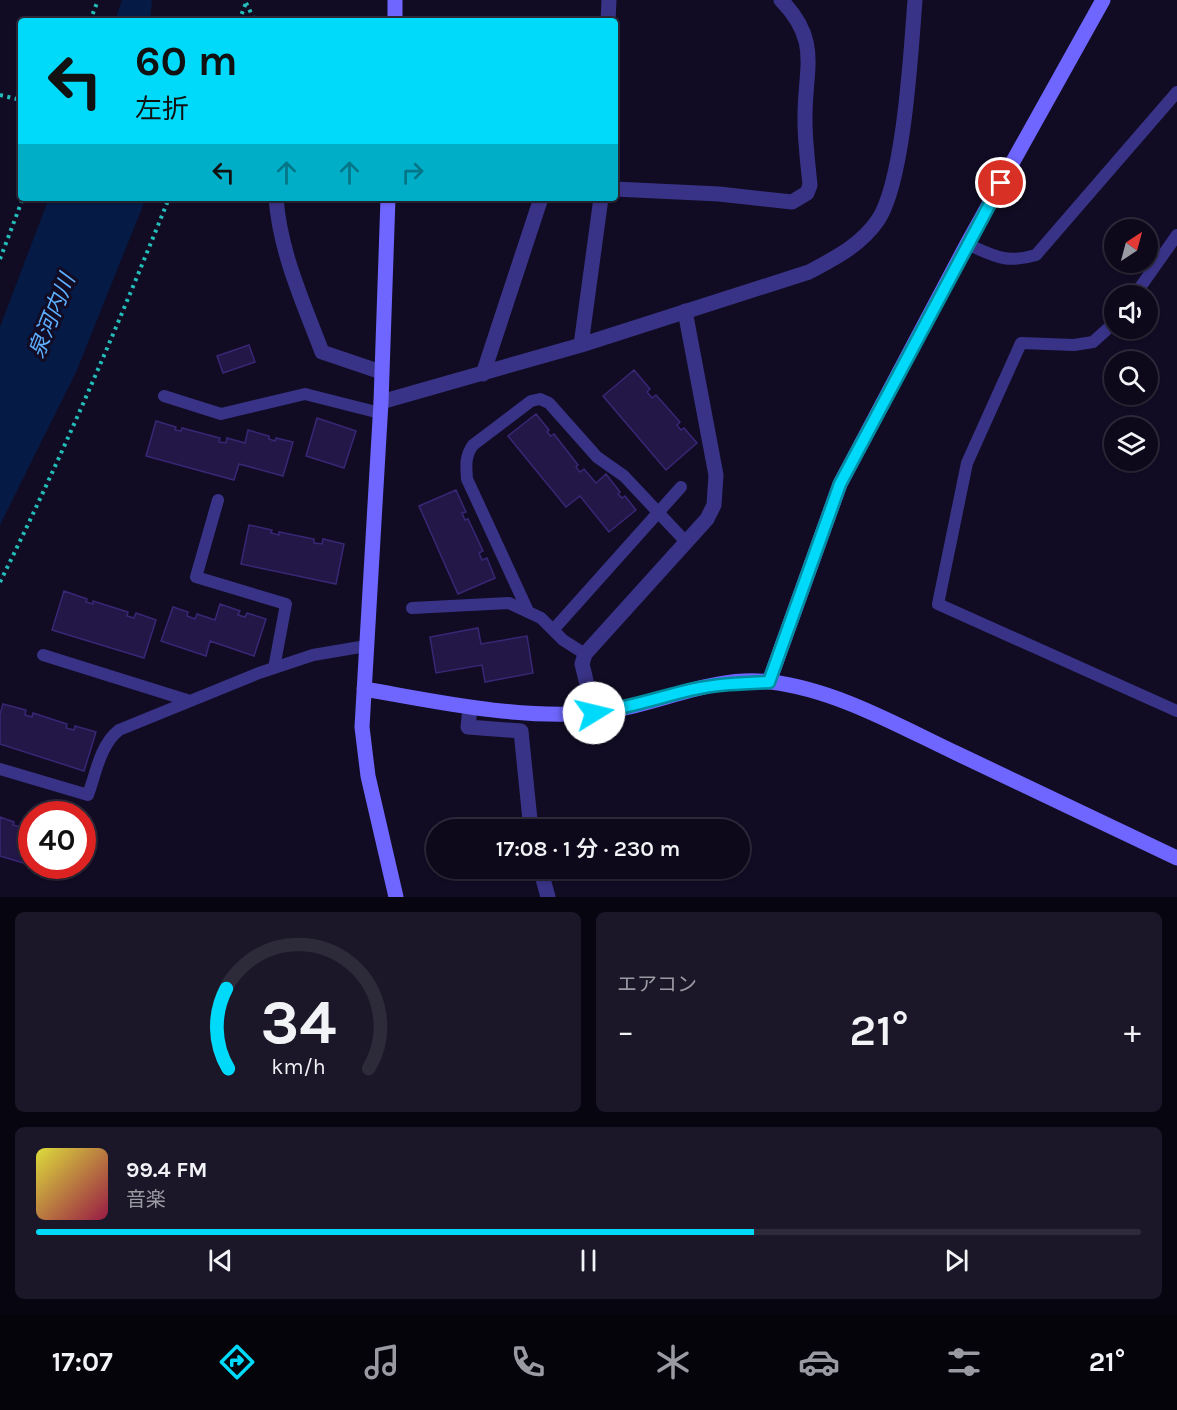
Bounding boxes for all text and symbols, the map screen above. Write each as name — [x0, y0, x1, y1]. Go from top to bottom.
text: 60 m — [135, 36, 238, 86]
icon: left — [36, 42, 114, 120]
text: 左折 — [135, 93, 189, 125]
icon: left — [207, 156, 240, 189]
icon: ahead — [270, 156, 303, 189]
icon: ahead — [333, 156, 366, 189]
icon: right — [396, 156, 429, 189]
pin — [975, 157, 1026, 208]
icon: arrive — [984, 166, 1017, 199]
north arrow — [1104, 219, 1158, 273]
map controls — [1104, 219, 1158, 471]
water label: 泉河内川 — [23, 268, 81, 362]
button: sound — [1104, 285, 1158, 339]
button: search — [1104, 351, 1158, 405]
button: layers — [1104, 417, 1158, 471]
position arrow — [562, 681, 626, 745]
speed limit sign: 40 — [18, 801, 96, 879]
text: 17:08 · 1 分 · 230 m — [496, 836, 680, 862]
text: エアコン — [617, 973, 697, 996]
text: 34 — [260, 986, 336, 1059]
text: 21° — [849, 1004, 909, 1056]
text: − — [617, 1012, 634, 1050]
text: + — [1124, 1012, 1141, 1050]
text: km/h — [271, 1054, 325, 1079]
text: 99.4 FM — [126, 1157, 208, 1183]
text: 音楽 — [126, 1188, 166, 1211]
icon: previous — [204, 1244, 237, 1277]
icon: pause — [572, 1244, 605, 1277]
icon: next — [940, 1244, 973, 1277]
icon: directions — [216, 1341, 258, 1383]
icon: music — [361, 1341, 403, 1383]
icon: phone — [507, 1341, 549, 1383]
icon: climate — [652, 1341, 694, 1383]
icon: car — [798, 1341, 840, 1383]
icon: filters — [943, 1341, 985, 1383]
text: 17:07 — [52, 1346, 113, 1378]
text: 21° — [1089, 1346, 1125, 1378]

